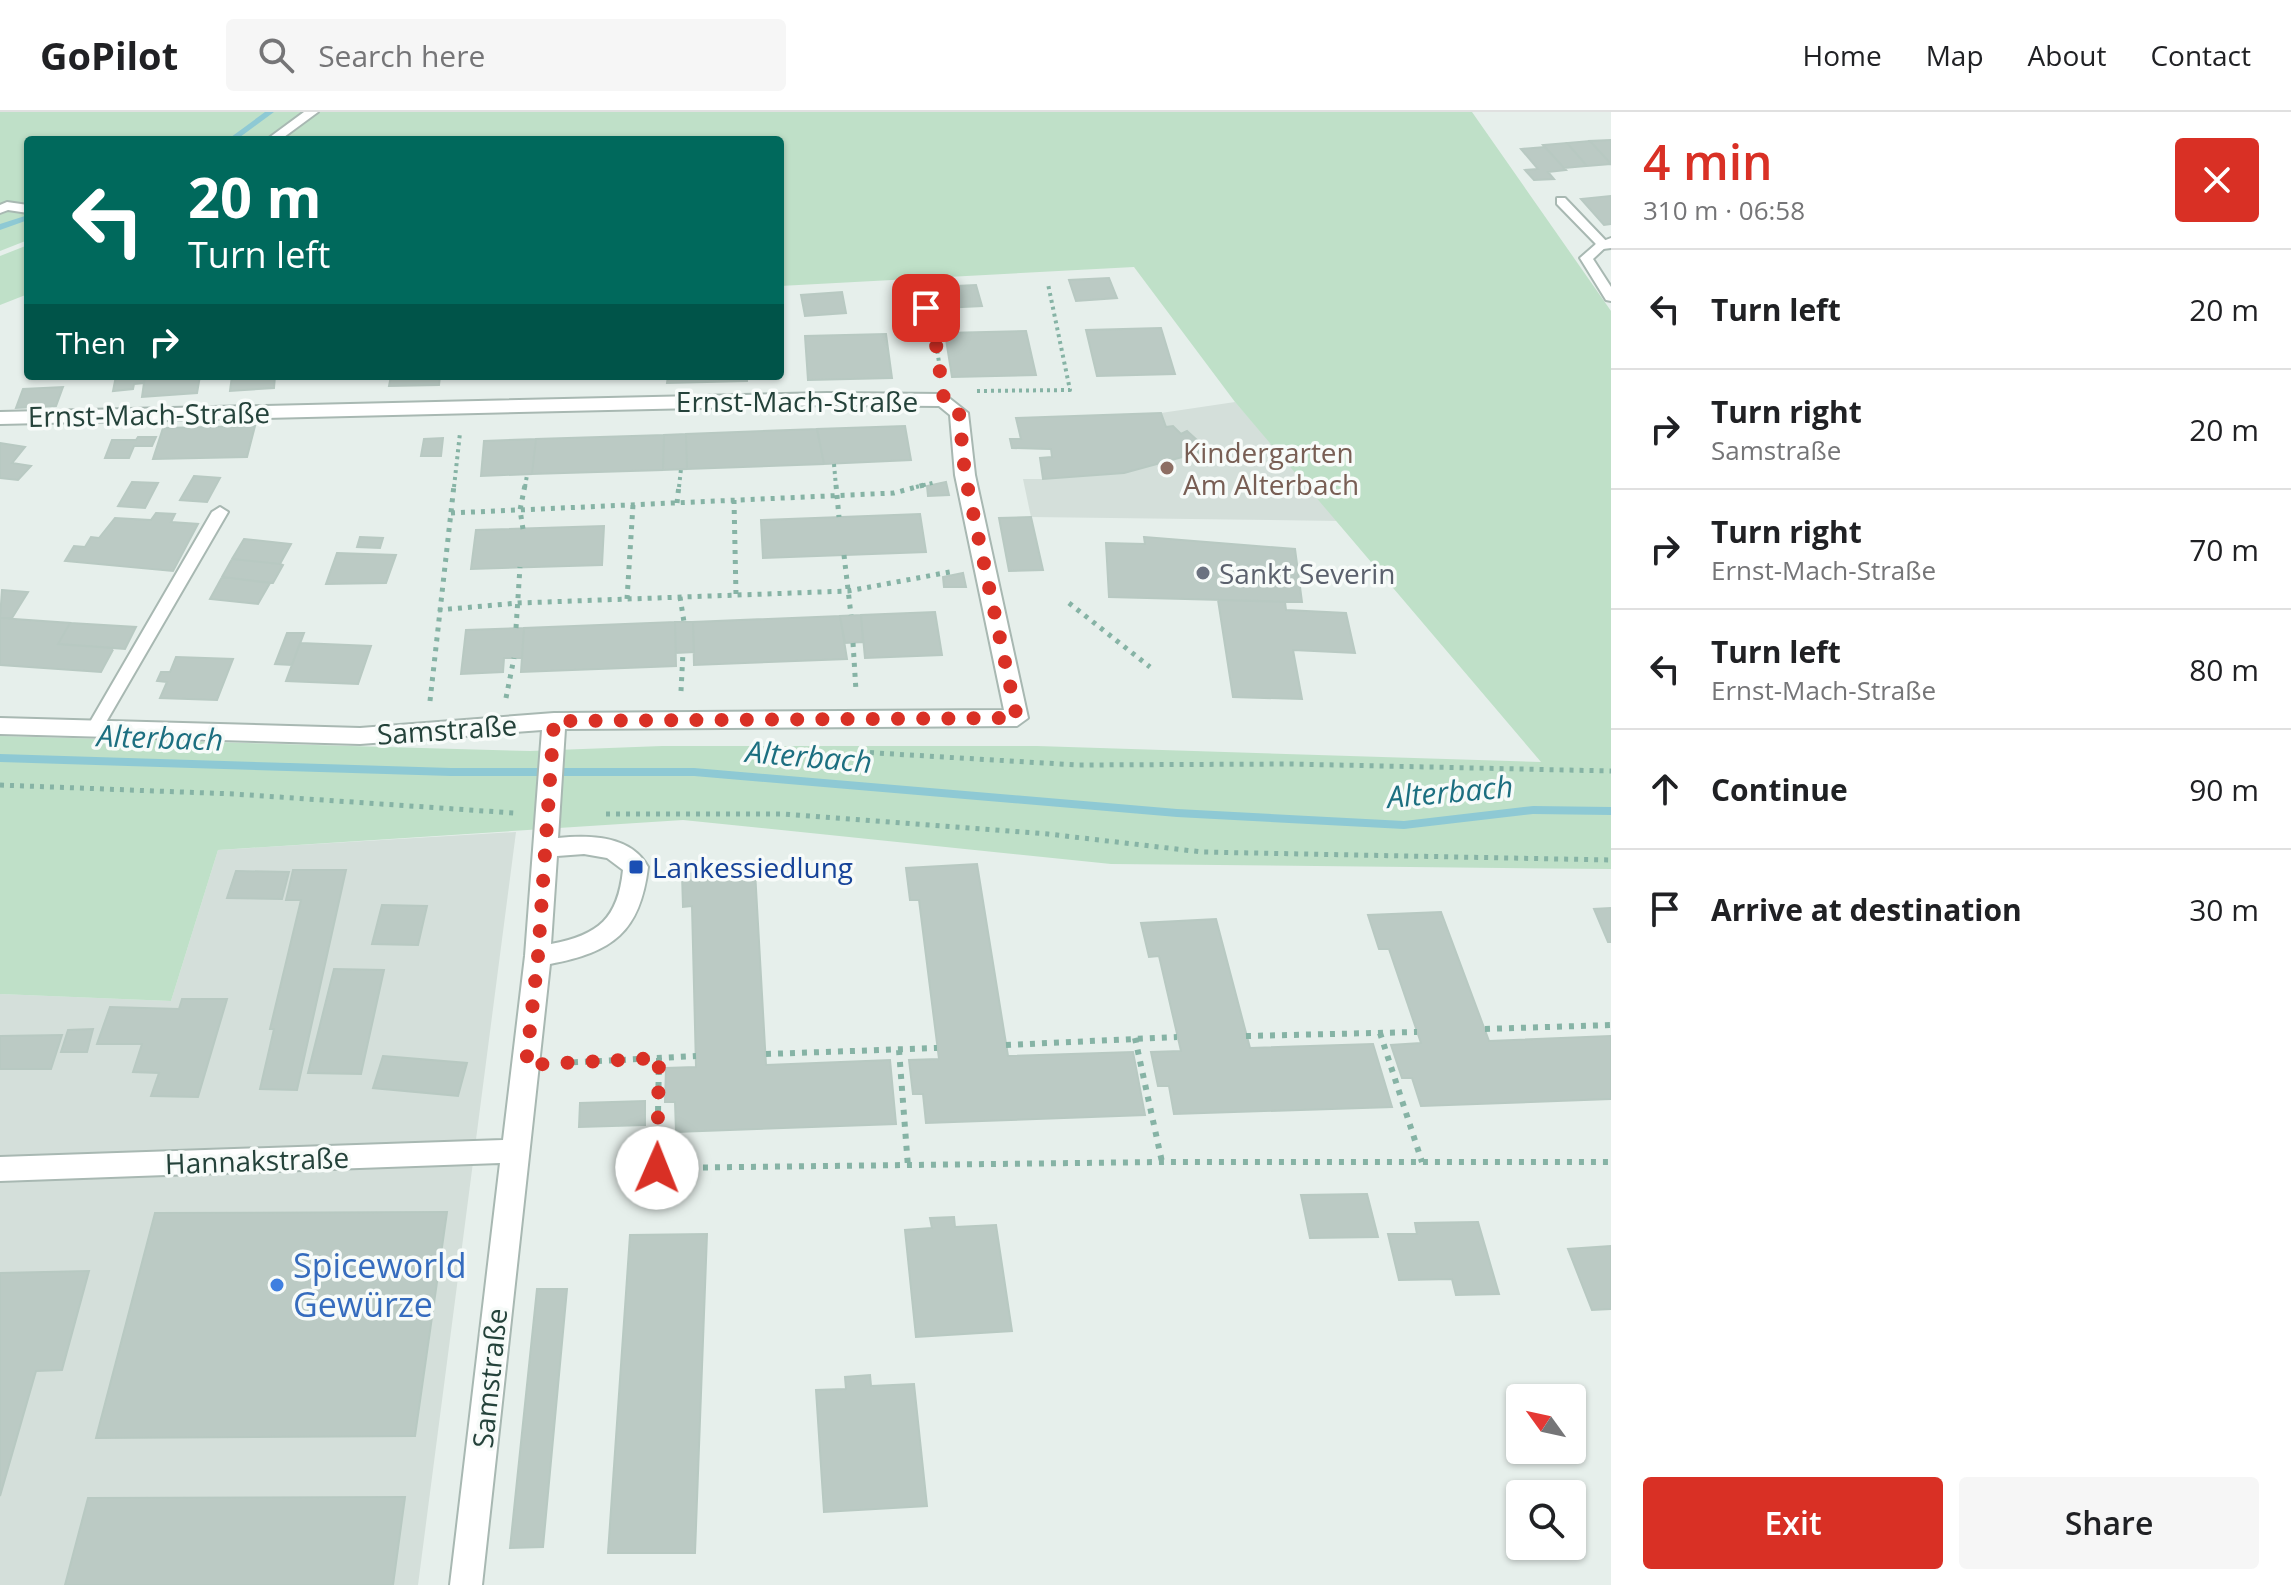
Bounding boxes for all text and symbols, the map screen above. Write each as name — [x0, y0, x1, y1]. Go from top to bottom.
search box — [226, 19, 786, 91]
text: GoPilot — [40, 29, 178, 81]
icon: search — [254, 33, 298, 77]
text: Search here — [318, 35, 485, 76]
text: Home — [1803, 36, 1882, 74]
text: Map — [1926, 36, 1984, 74]
text: About — [2028, 36, 2106, 74]
text: Contact — [2150, 36, 2251, 74]
text: 4 min — [1643, 129, 1773, 194]
button: close — [2175, 138, 2259, 222]
text: 20 m — [188, 158, 322, 234]
icon: left — [56, 168, 160, 272]
text: 310 m · 06:58 — [1643, 192, 1805, 228]
text: Turn left — [188, 230, 330, 279]
pin — [892, 274, 960, 342]
icon: arrive — [904, 286, 948, 330]
icon: left — [1643, 287, 1687, 331]
text: Turn left — [1711, 289, 1841, 330]
text: 20 m — [2189, 289, 2259, 330]
icon: right — [142, 320, 186, 364]
text: Then — [56, 322, 126, 363]
street label: Ernst-Mach-Straße — [676, 382, 918, 420]
text: Turn right — [1711, 391, 1862, 432]
street label: Ernst-Mach-Straße — [28, 393, 270, 435]
icon: right — [1643, 407, 1687, 451]
text: 20 m — [2189, 409, 2259, 450]
text: Samstraße — [1711, 432, 1841, 468]
place label: Kindergarten Am Alterbach — [1183, 433, 1359, 503]
marker: Kindergarten Am Alterbach — [1158, 459, 1176, 477]
text: Turn right — [1711, 511, 1862, 552]
icon: right — [1643, 527, 1687, 571]
text: 70 m — [2189, 529, 2259, 570]
text: Ernst-Mach-Straße — [1711, 552, 1936, 588]
place label: Sankt Severin — [1219, 554, 1396, 592]
marker: Sankt Severin — [1194, 564, 1212, 582]
text: Turn left — [1711, 631, 1841, 672]
icon: left — [1643, 647, 1687, 691]
text: 80 m — [2189, 649, 2259, 690]
text: Ernst-Mach-Straße — [1711, 672, 1936, 708]
street label: Samstraße — [376, 705, 518, 753]
water label: Alterbach — [94, 714, 224, 760]
water label: Alterbach — [742, 730, 874, 782]
water label: Alterbach — [1383, 765, 1515, 817]
icon: ahead — [1643, 767, 1687, 811]
text: Continue — [1711, 769, 1848, 810]
text: 90 m — [2189, 769, 2259, 810]
place label: Lankessiedlung — [652, 848, 853, 886]
marker: Lankessiedlung — [627, 858, 645, 876]
icon: arrive — [1643, 887, 1687, 931]
text: Arrive at destination — [1711, 889, 2022, 930]
text: 30 m — [2189, 889, 2259, 930]
position arrow — [615, 1126, 699, 1210]
street label: Hannakstraße — [164, 1138, 350, 1182]
place label: Spiceworld Gewürze — [293, 1242, 467, 1327]
marker: Spiceworld Gewürze — [268, 1276, 286, 1294]
street label: Samstraße — [463, 1306, 515, 1450]
north arrow — [1506, 1384, 1586, 1464]
map controls — [1506, 1384, 1586, 1560]
button: Exit — [1643, 1477, 1943, 1569]
button: Share — [1959, 1477, 2259, 1569]
button: search — [1506, 1480, 1586, 1560]

